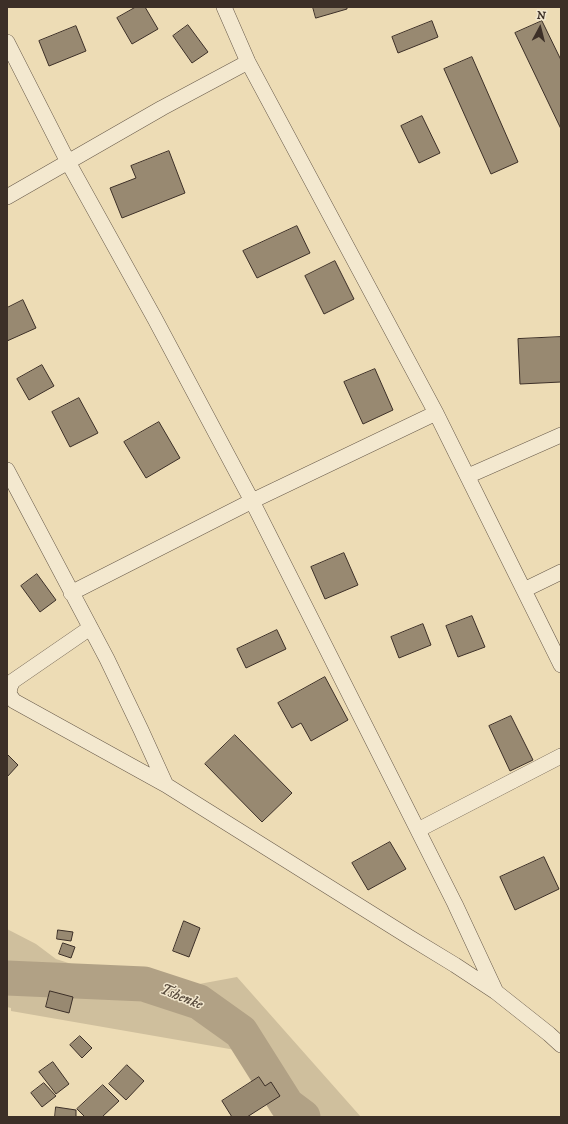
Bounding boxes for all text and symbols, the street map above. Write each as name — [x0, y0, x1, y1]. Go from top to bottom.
north arrow — [520, 8, 560, 48]
text: N — [536, 9, 547, 24]
water label: Tshenke — [157, 981, 205, 1015]

